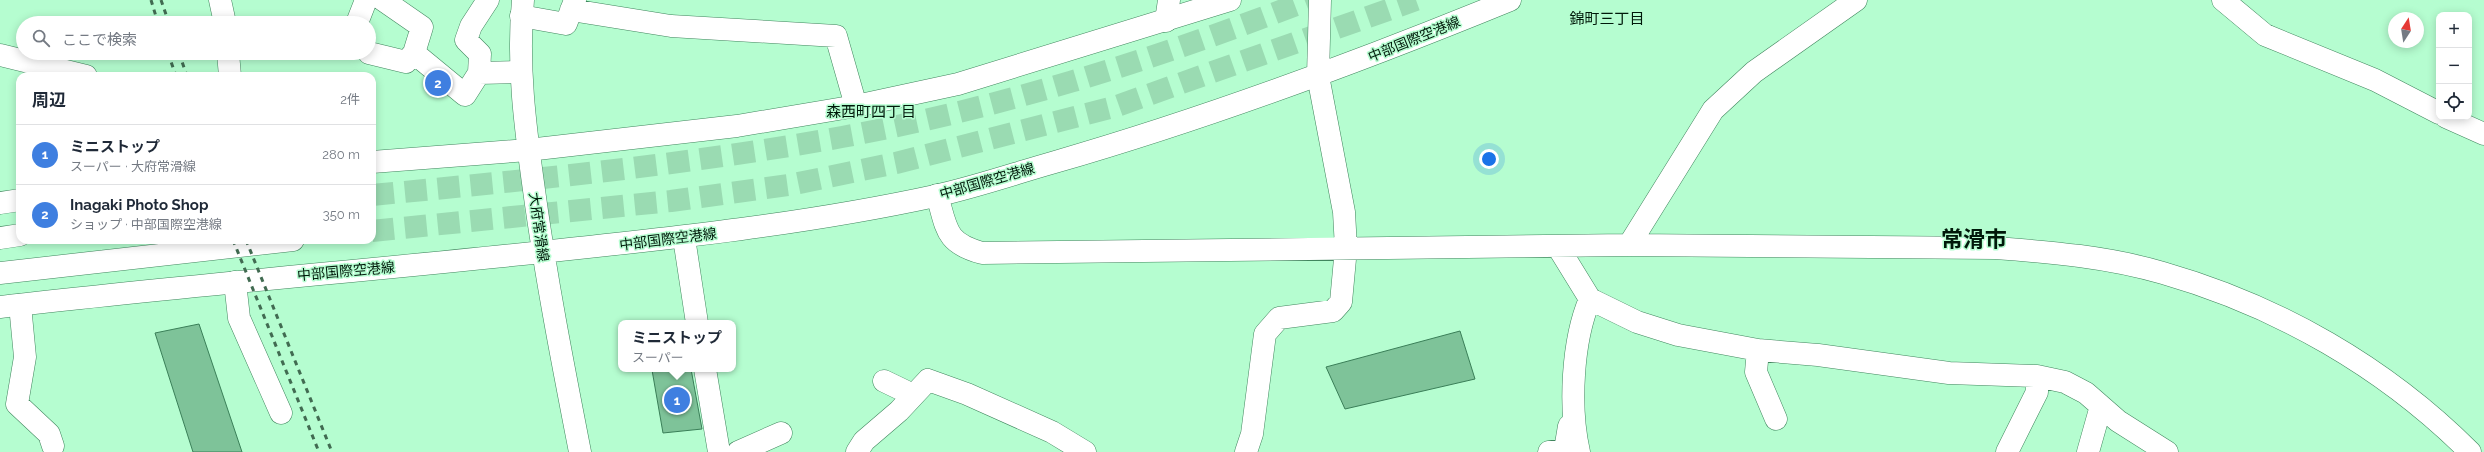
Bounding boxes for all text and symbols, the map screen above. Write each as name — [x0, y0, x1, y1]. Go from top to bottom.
district label: 錦町三丁目 — [1569, 10, 1645, 28]
north arrow — [2388, 12, 2424, 48]
map controls — [2436, 12, 2472, 120]
button: + — [2436, 12, 2472, 48]
street label: 中部国際空港線 — [1366, 13, 1462, 65]
search box — [16, 16, 376, 60]
icon: search — [30, 27, 52, 49]
text: ここで検索 — [62, 31, 137, 49]
button: − — [2436, 48, 2472, 84]
pin: 2 — [425, 68, 451, 98]
button: locate — [2436, 84, 2472, 120]
text: 周辺 — [32, 90, 66, 110]
text: 2件 — [340, 92, 360, 107]
district label: 森西町四丁目 — [826, 103, 916, 121]
text: ミニストップ — [70, 138, 160, 156]
text: 1 — [42, 147, 48, 162]
text: 280 m — [322, 147, 360, 162]
your location — [1479, 149, 1499, 169]
text: スーパー · 大府常滑線 — [70, 159, 196, 174]
street label: 中部国際空港線 — [938, 160, 1036, 202]
street label: 大府常滑線 — [526, 191, 552, 263]
text: Inagaki Photo Shop — [70, 196, 208, 214]
text: 2 — [41, 207, 49, 222]
text: 350 m — [323, 207, 360, 222]
text: ショップ · 中部国際空港線 — [70, 217, 222, 232]
street label: 中部国際空港線 — [618, 225, 718, 253]
district label: 常滑市 — [1941, 226, 2007, 252]
street label: 中部国際空港線 — [296, 259, 396, 283]
popup — [618, 320, 736, 372]
text: ミニストップ — [632, 329, 722, 347]
text: スーパー — [632, 350, 684, 365]
pin: 1 — [664, 385, 690, 415]

